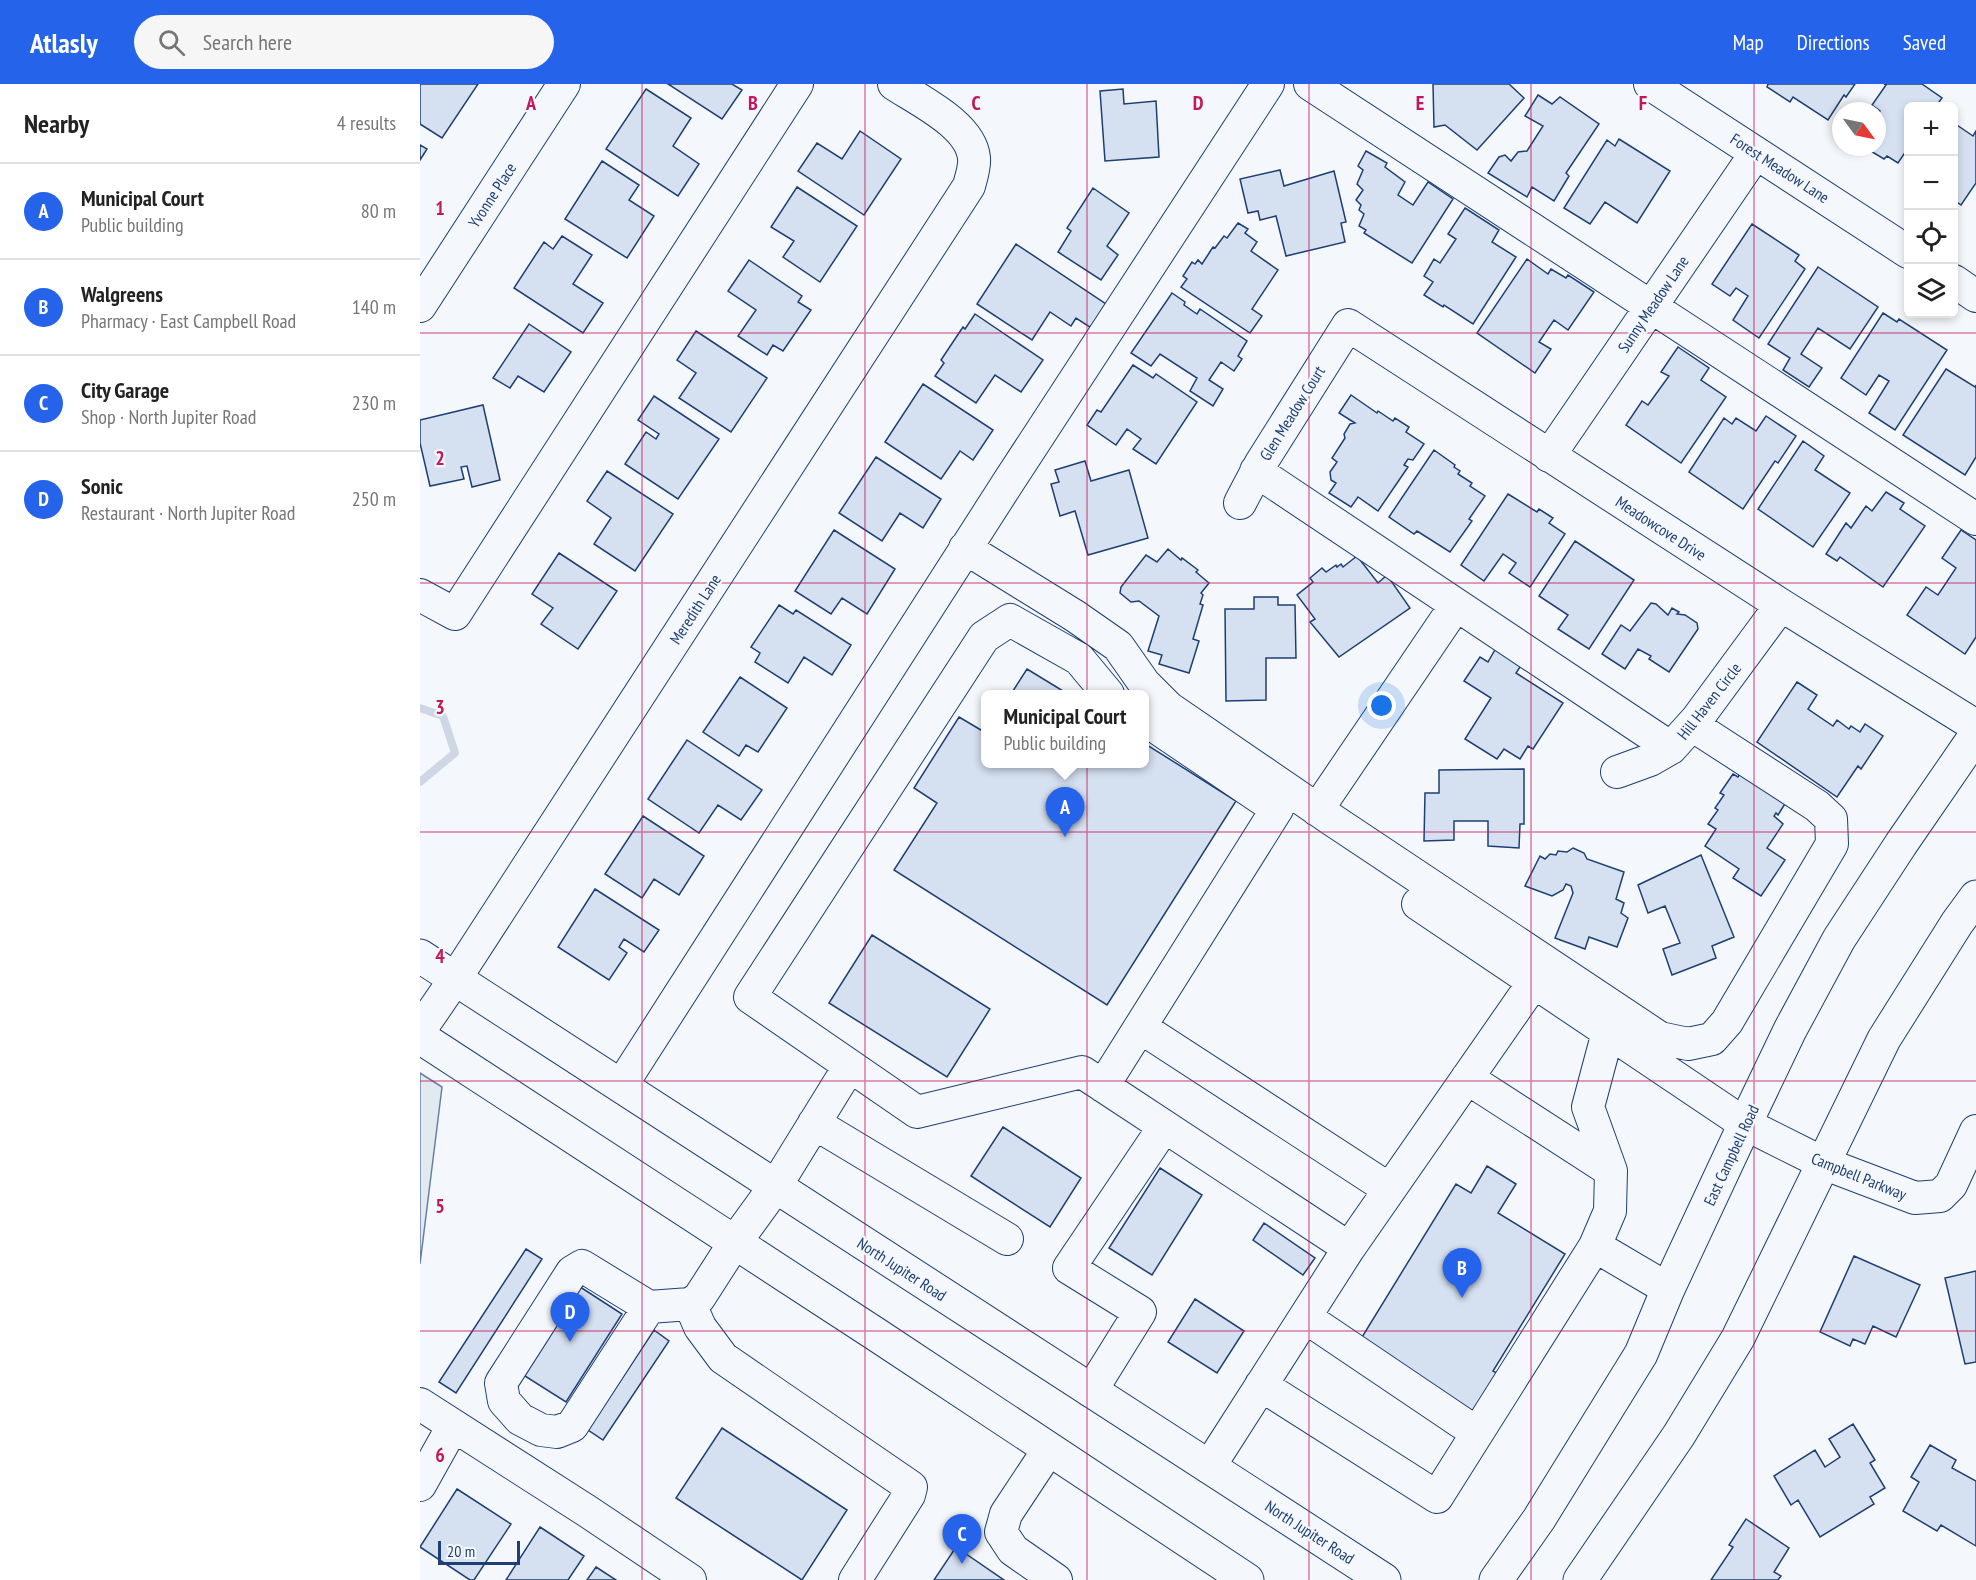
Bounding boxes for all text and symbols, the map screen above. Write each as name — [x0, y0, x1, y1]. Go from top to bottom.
search box — [134, 15, 554, 69]
text: Atlasly — [30, 24, 98, 61]
icon: search — [155, 26, 188, 59]
text: Search here — [203, 28, 292, 56]
text: Map — [1733, 29, 1764, 56]
text: Directions — [1797, 29, 1870, 56]
text: Saved — [1903, 29, 1946, 56]
text: A — [525, 90, 537, 116]
text: B — [748, 90, 758, 116]
text: C — [971, 90, 981, 116]
text: D — [1193, 90, 1204, 116]
text: E — [1416, 90, 1424, 116]
text: F — [1639, 90, 1647, 116]
north arrow — [1832, 102, 1886, 156]
map controls — [1904, 102, 1958, 318]
button: + — [1904, 102, 1958, 156]
text: Nearby — [24, 107, 89, 140]
text: 4 results — [337, 110, 396, 136]
street label: Forest Meadow Lane — [1727, 129, 1833, 207]
button: − — [1904, 156, 1958, 210]
street label: Yvonne Place — [464, 159, 520, 231]
text: Municipal Court — [81, 184, 204, 212]
text: 1 — [435, 195, 445, 221]
text: A — [38, 198, 49, 224]
text: 80 m — [361, 198, 396, 224]
button: locate — [1904, 210, 1958, 264]
text: Public building — [81, 212, 184, 238]
street label: Sunny Meadow Lane — [1613, 252, 1693, 356]
button: layers — [1904, 264, 1958, 318]
text: Walgreens — [81, 280, 163, 308]
text: B — [39, 294, 48, 320]
text: 140 m — [352, 294, 396, 320]
text: Pharmacy · East Campbell Road — [81, 308, 296, 334]
street label: Glen Meadow Court — [1255, 361, 1329, 464]
text: City Garage — [81, 376, 169, 404]
text: C — [39, 390, 48, 416]
text: 230 m — [352, 390, 396, 416]
text: Shop · North Jupiter Road — [81, 404, 256, 430]
text: 2 — [435, 445, 445, 471]
text: Sonic — [81, 472, 123, 500]
text: D — [38, 486, 49, 512]
text: 250 m — [352, 486, 396, 512]
street label: Meadowcove Drive — [1612, 491, 1710, 565]
text: Restaurant · North Jupiter Road — [81, 500, 295, 526]
street label: Meredith Lane — [665, 570, 725, 648]
street label: Hill Haven Circle — [1673, 658, 1745, 744]
popup — [981, 690, 1149, 768]
your location — [1367, 691, 1396, 720]
text: 3 — [435, 694, 445, 720]
text: Municipal Court — [1004, 702, 1126, 730]
text: Public building — [1004, 730, 1106, 756]
pin: A — [1046, 788, 1084, 837]
text: 4 — [435, 943, 445, 969]
street label: East Campbell Road — [1699, 1101, 1763, 1209]
street label: Campbell Parkway — [1808, 1148, 1910, 1204]
text: 5 — [435, 1193, 445, 1219]
street label: North Jupiter Road — [854, 1233, 950, 1305]
pin: B — [1442, 1248, 1482, 1298]
pin: D — [550, 1292, 590, 1342]
text: 6 — [435, 1442, 445, 1468]
street label: North Jupiter Road — [1262, 1496, 1358, 1568]
pin: C — [942, 1514, 982, 1564]
scale bar — [438, 1538, 520, 1566]
text: 20 m — [447, 1541, 475, 1561]

